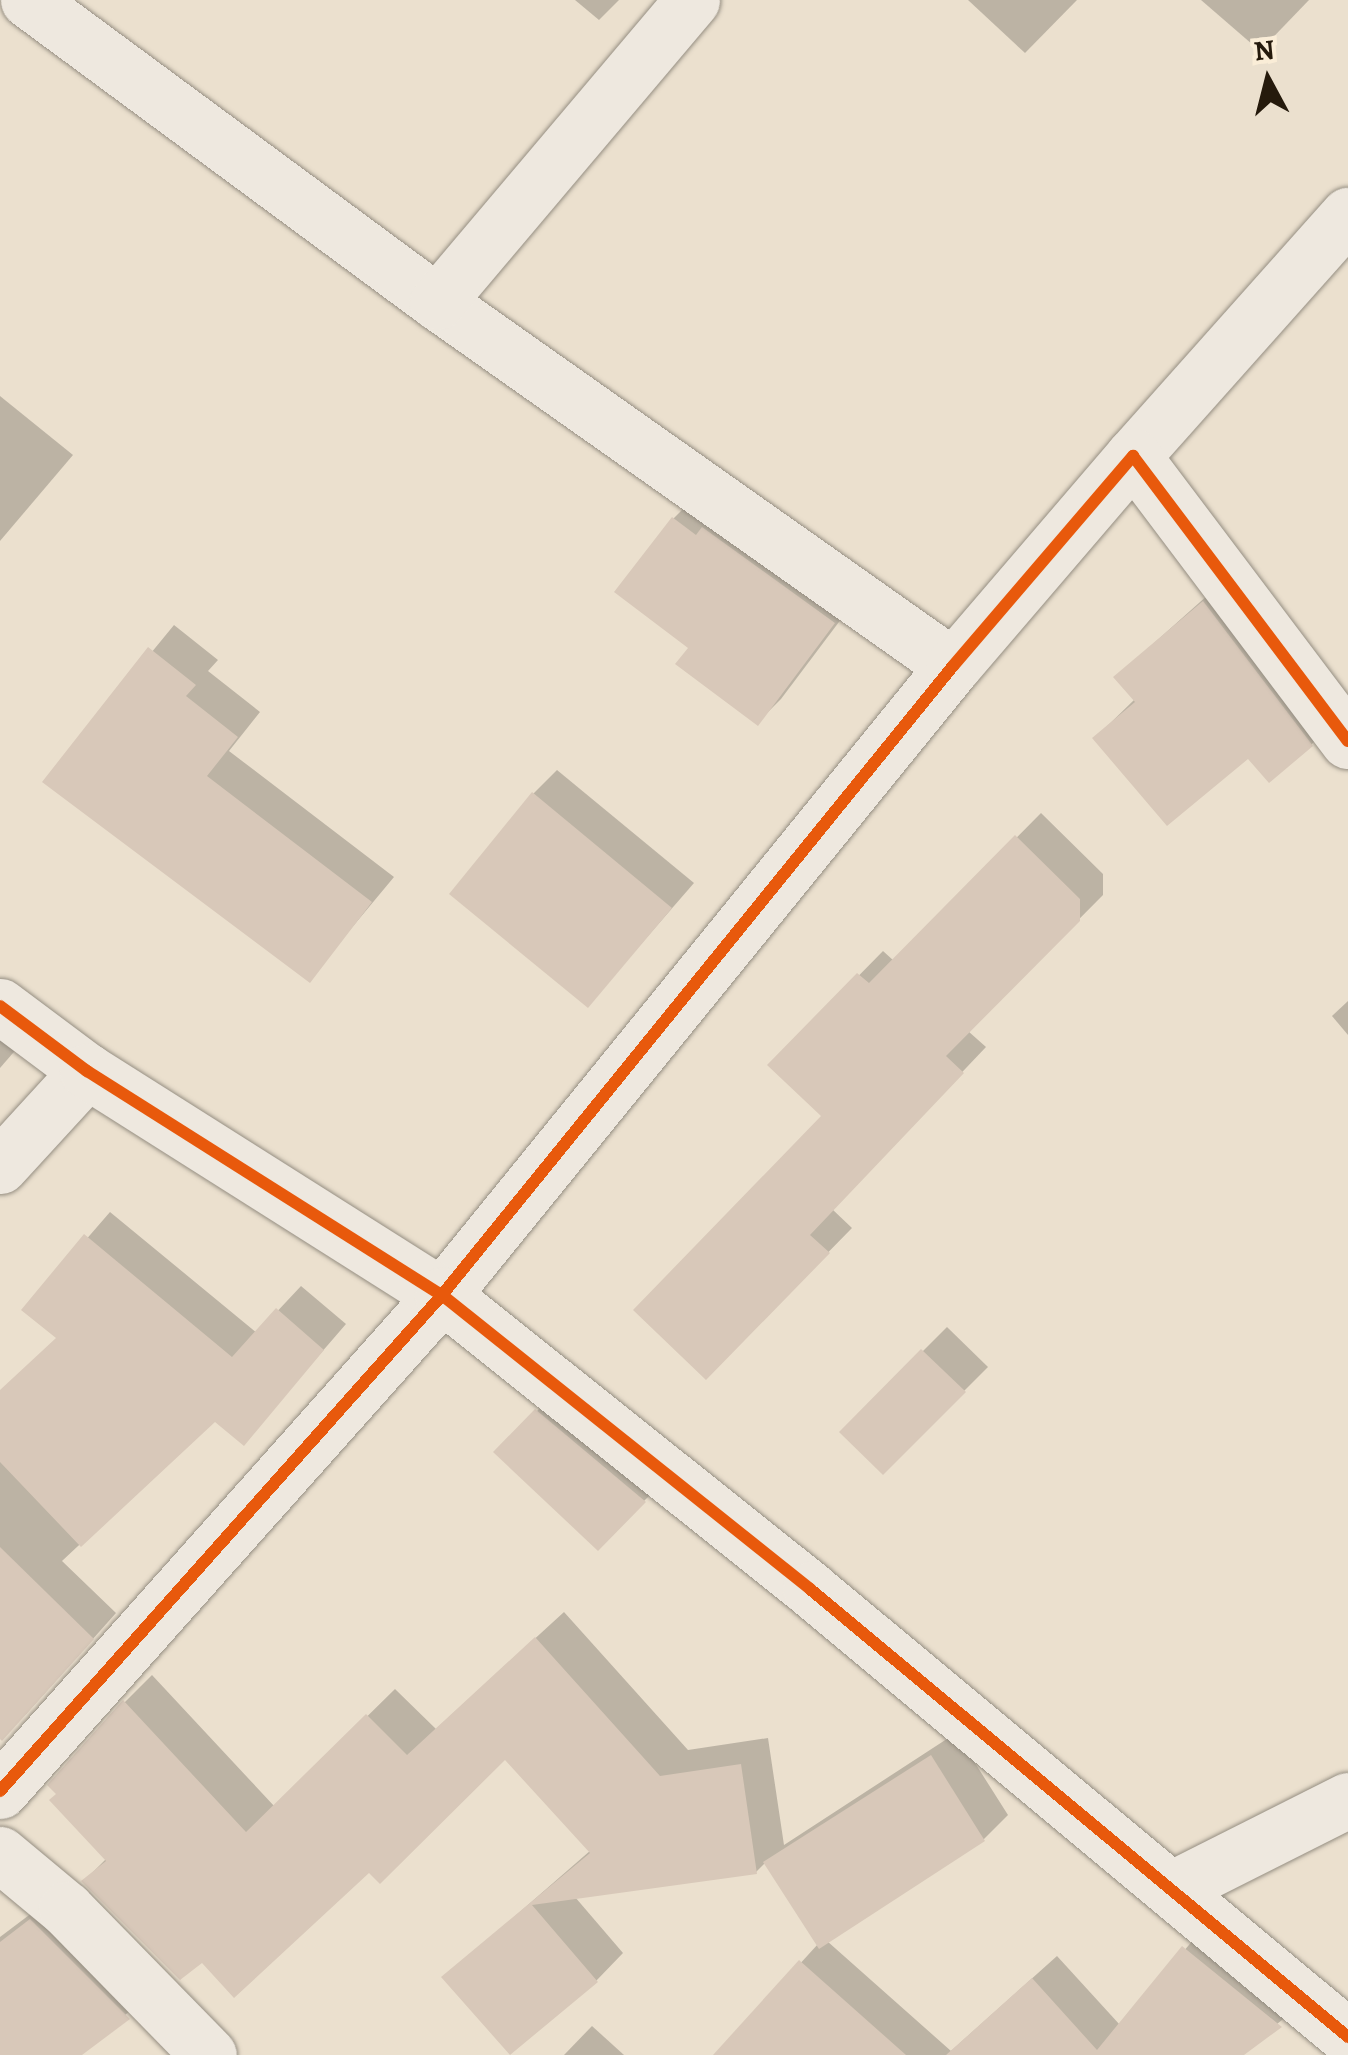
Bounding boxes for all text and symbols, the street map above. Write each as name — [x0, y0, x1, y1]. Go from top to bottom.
north arrow — [1218, 30, 1318, 130]
text: N — [1252, 30, 1277, 70]

